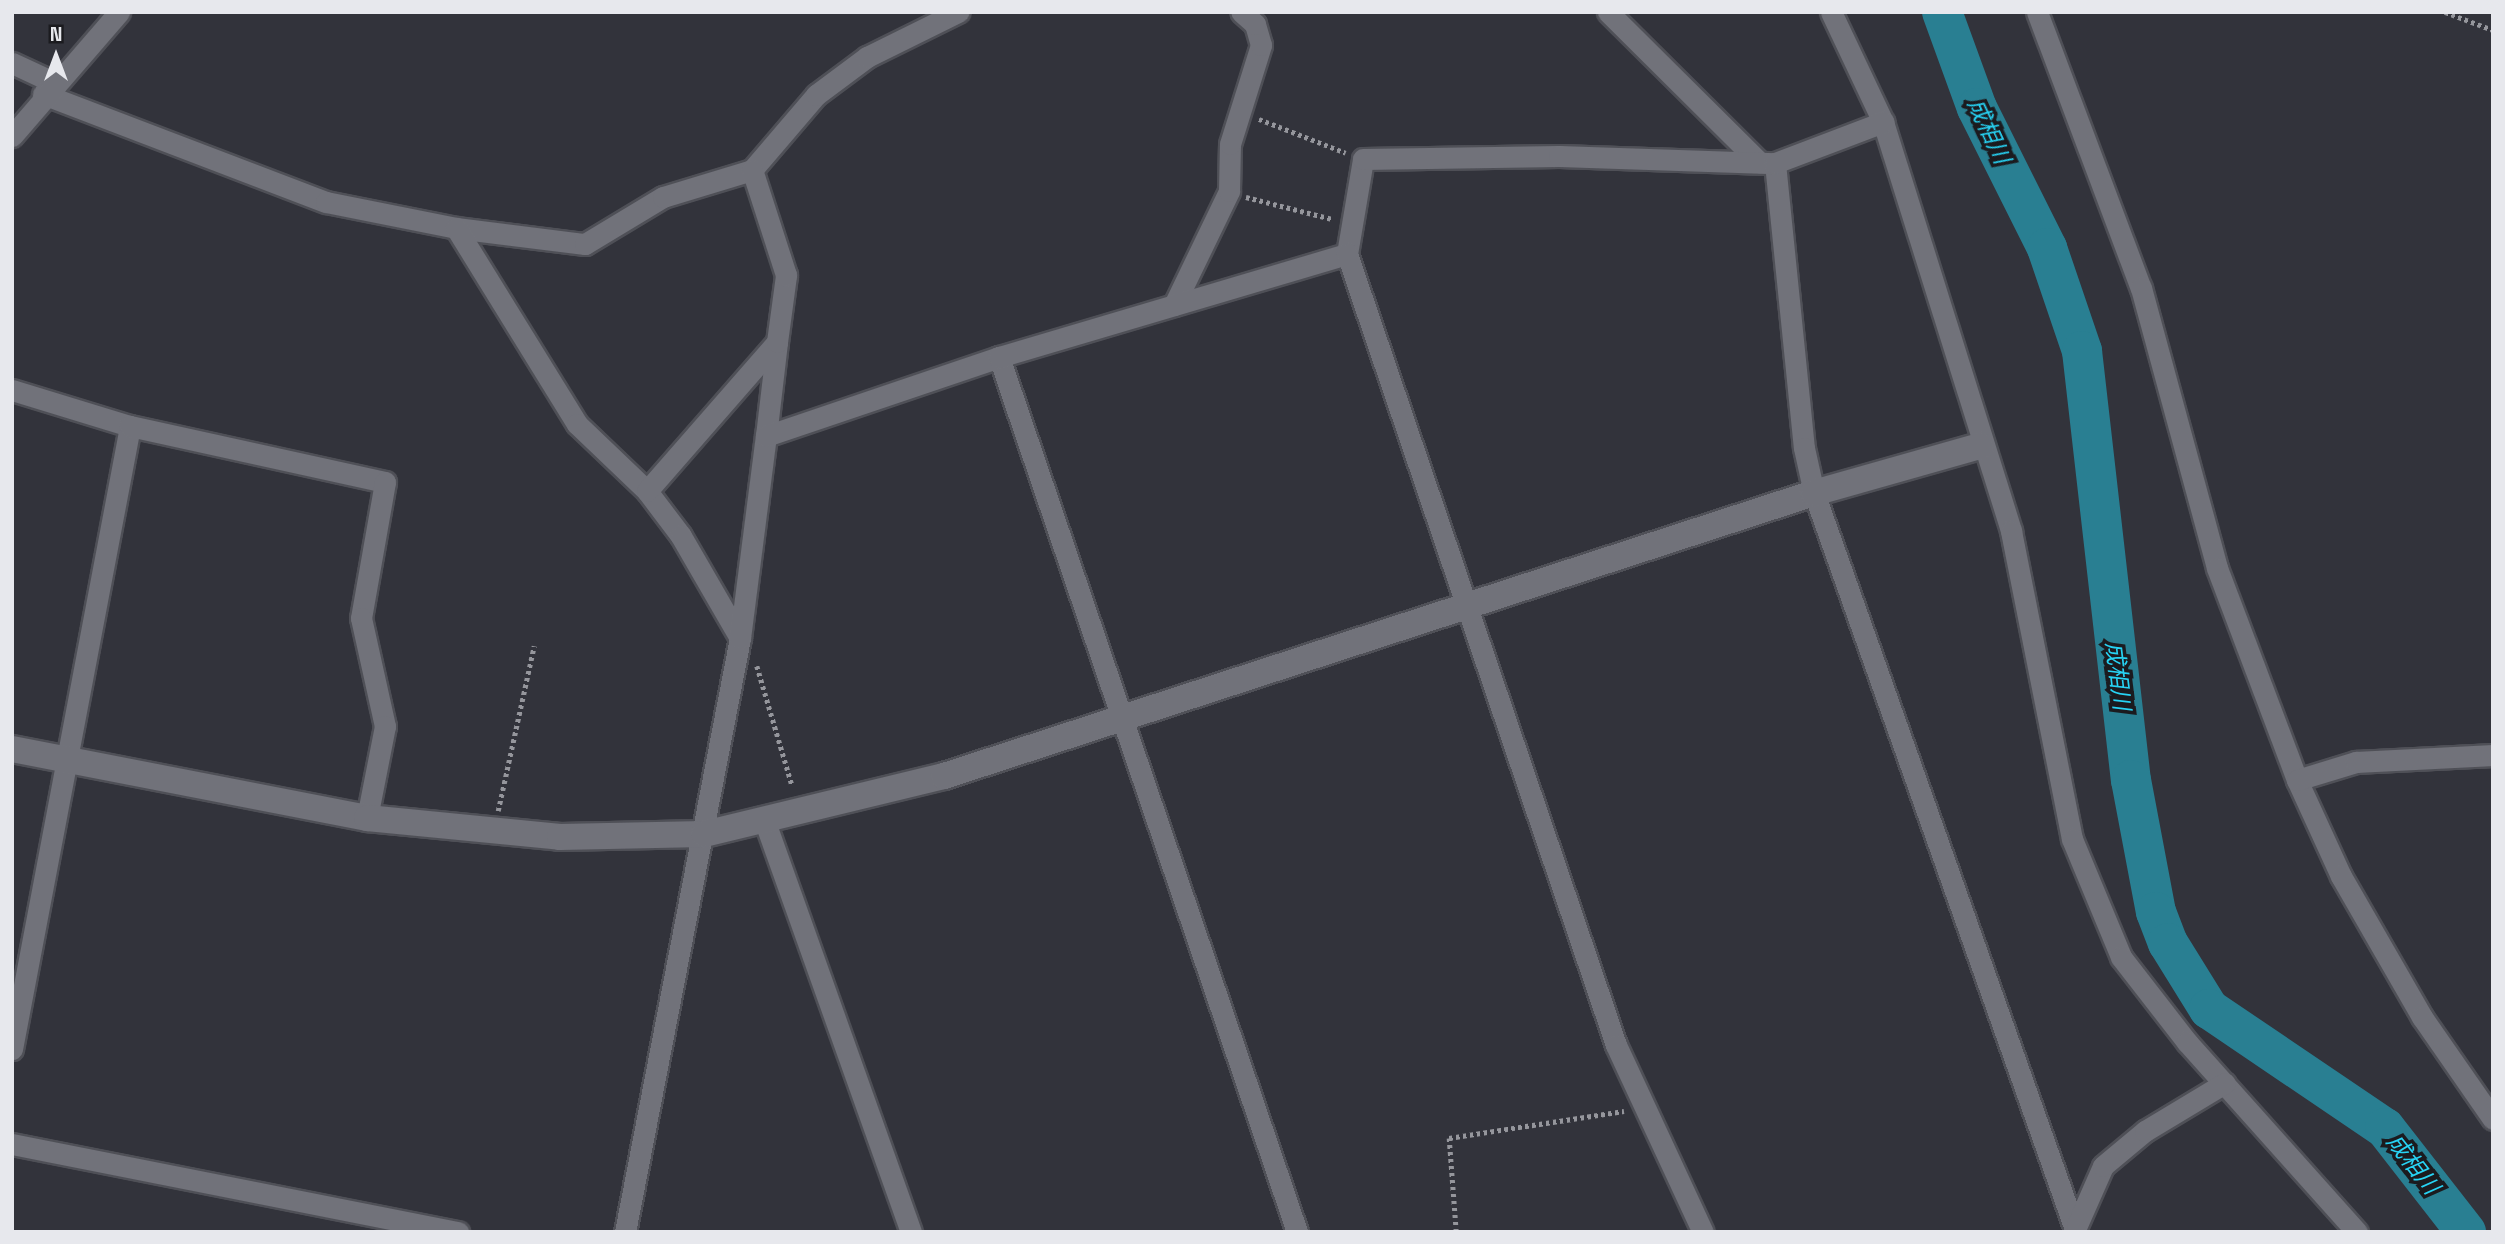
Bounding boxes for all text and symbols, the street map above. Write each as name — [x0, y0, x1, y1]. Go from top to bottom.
north arrow — [21, 21, 91, 91]
text: N — [50, 22, 62, 47]
water label: 成相川 — [1962, 94, 2016, 168]
water label: 成相川 — [2100, 640, 2136, 712]
water label: 成相川 — [2381, 1128, 2445, 1200]

